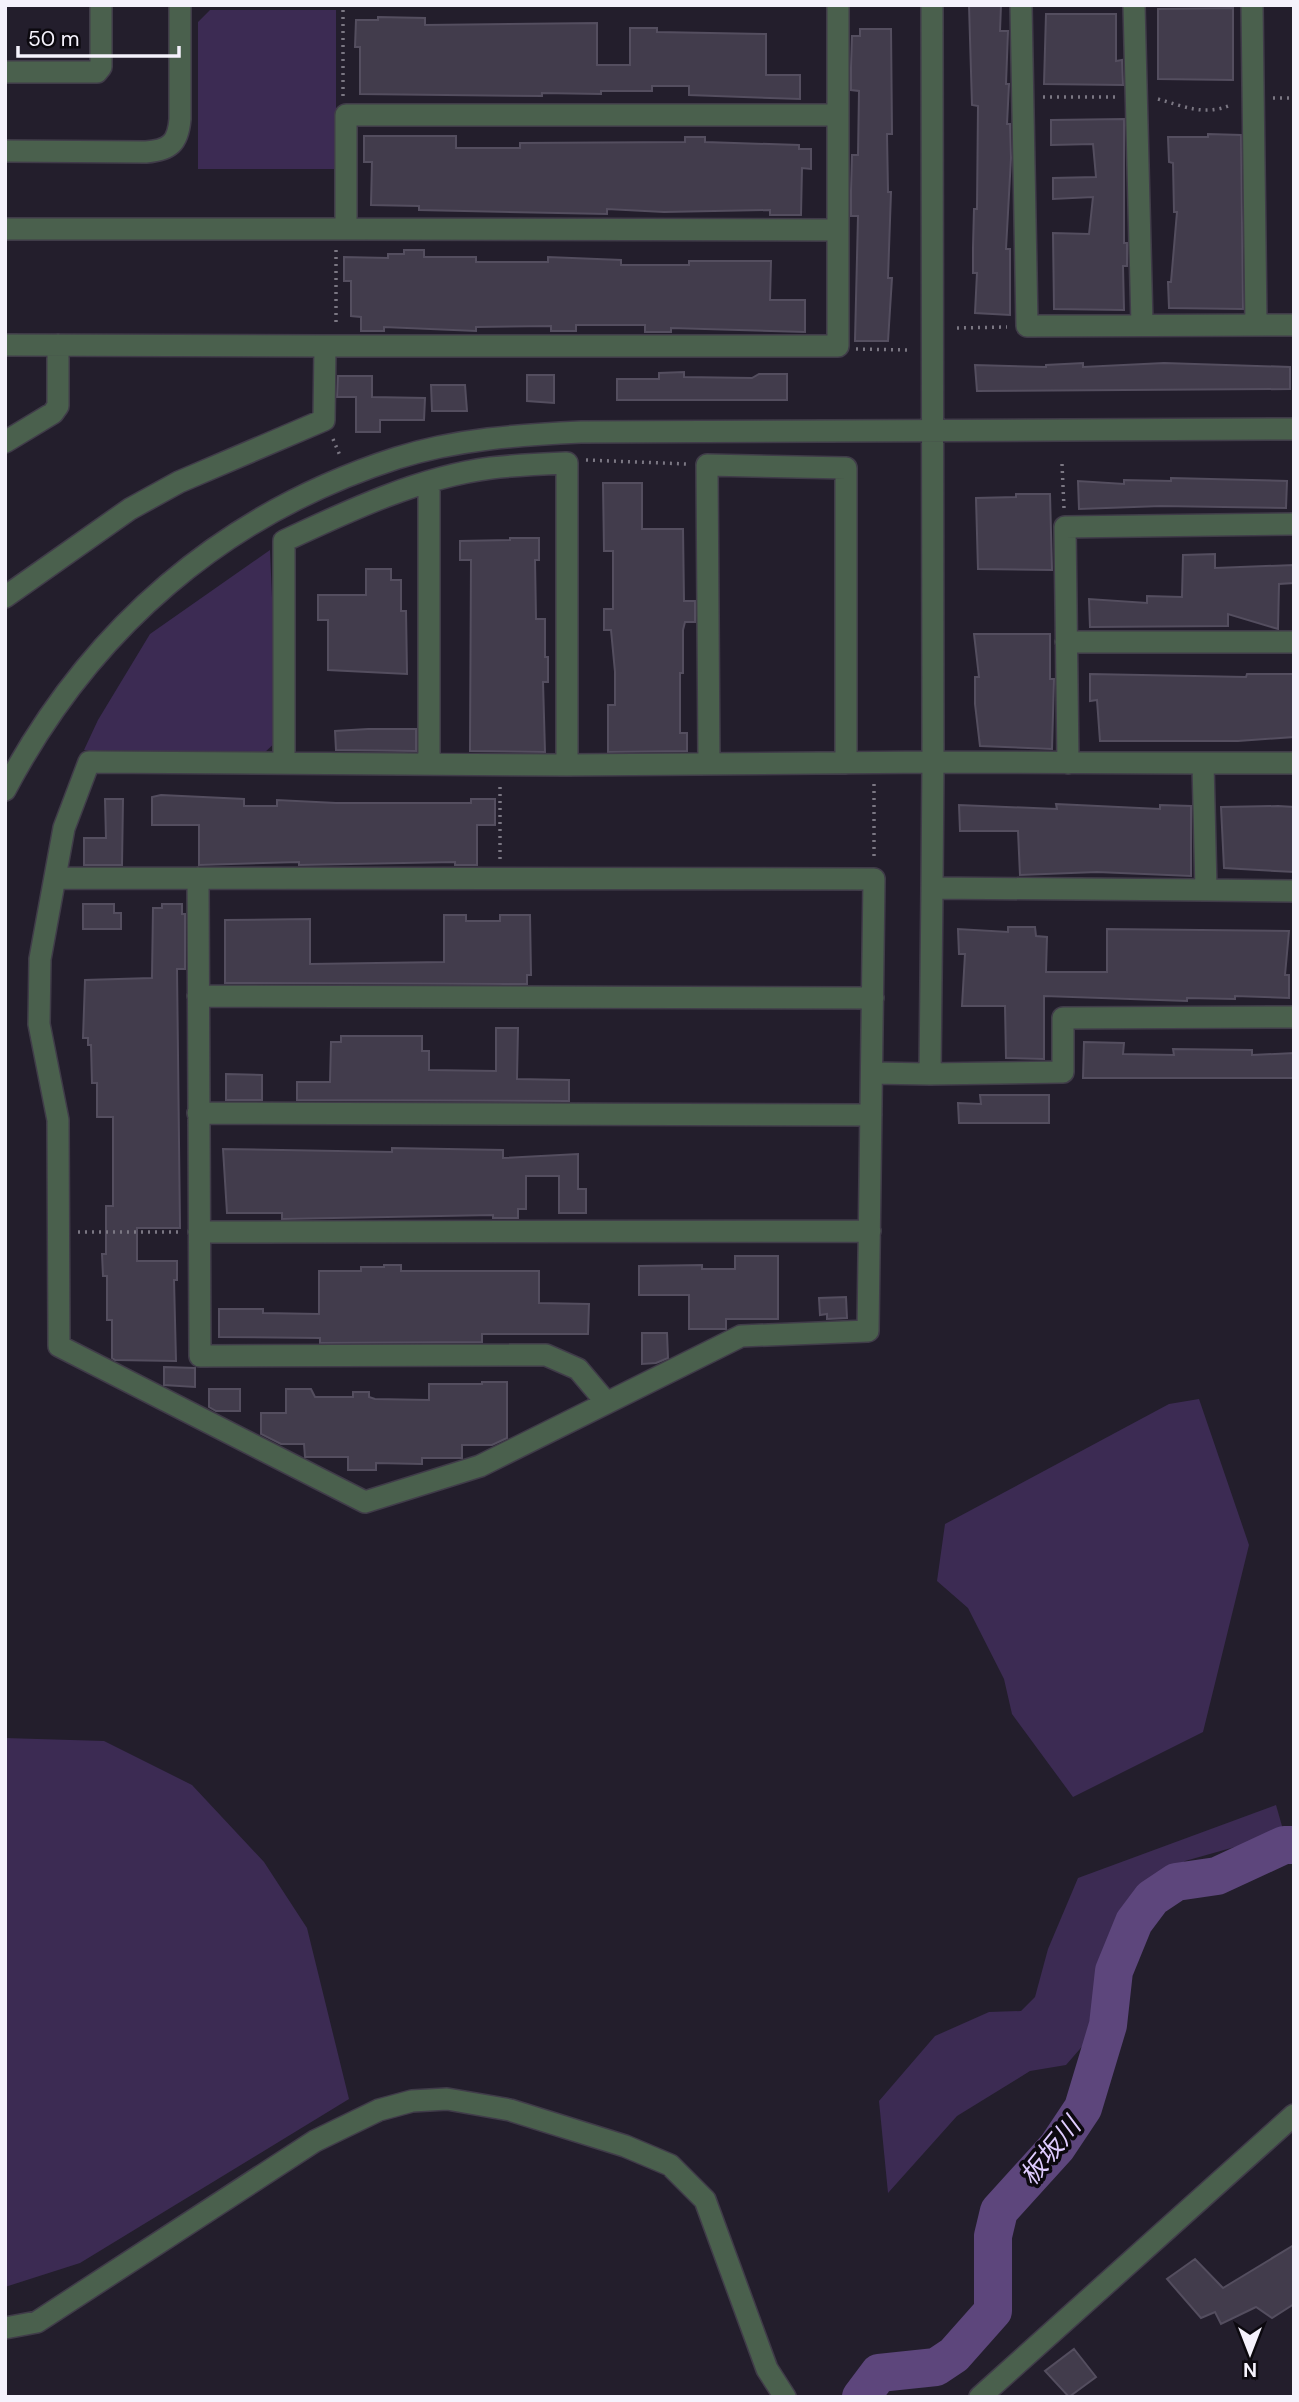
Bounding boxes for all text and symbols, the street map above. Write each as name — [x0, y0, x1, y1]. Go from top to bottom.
scale bar — [18, 14, 178, 58]
text: 50 m — [28, 25, 79, 53]
water label: 板坂川 — [1012, 2108, 1090, 2192]
north arrow — [1215, 2318, 1285, 2388]
text: N — [1243, 2357, 1257, 2382]

